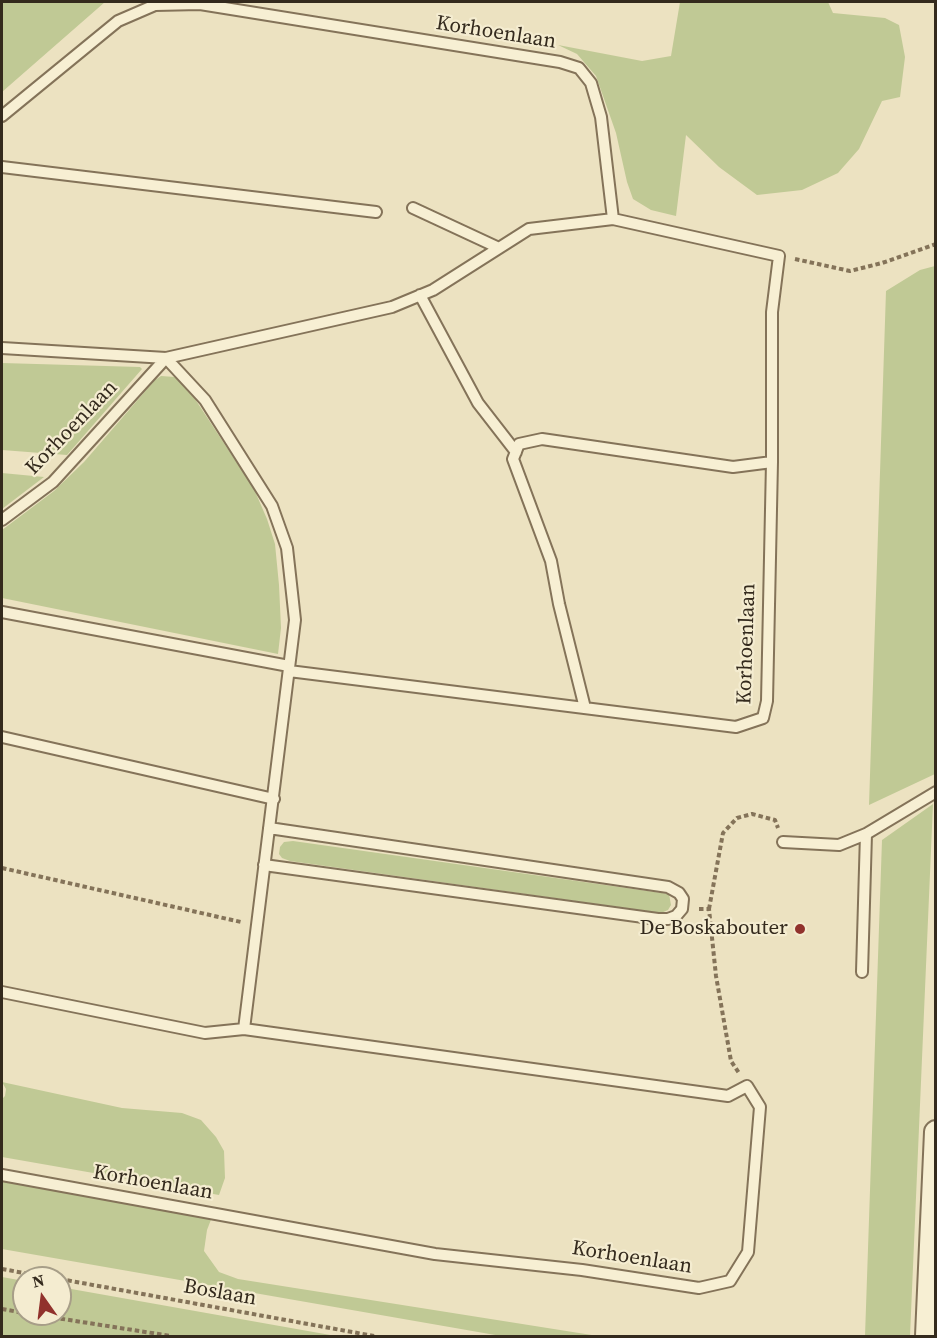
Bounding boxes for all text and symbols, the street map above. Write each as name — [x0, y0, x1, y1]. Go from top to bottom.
street label: Korhoenlaan — [434, 11, 558, 55]
street label: Korhoenlaan — [21, 376, 123, 480]
street label: Korhoenlaan — [732, 583, 762, 705]
place label: De Boskabouter — [640, 916, 788, 942]
marker: De Boskabouter — [793, 922, 807, 936]
street label: Korhoenlaan — [91, 1160, 215, 1206]
street label: Korhoenlaan — [570, 1236, 694, 1280]
north arrow — [12, 1266, 72, 1326]
text: N — [30, 1268, 46, 1293]
street label: Boslaan — [182, 1274, 258, 1312]

